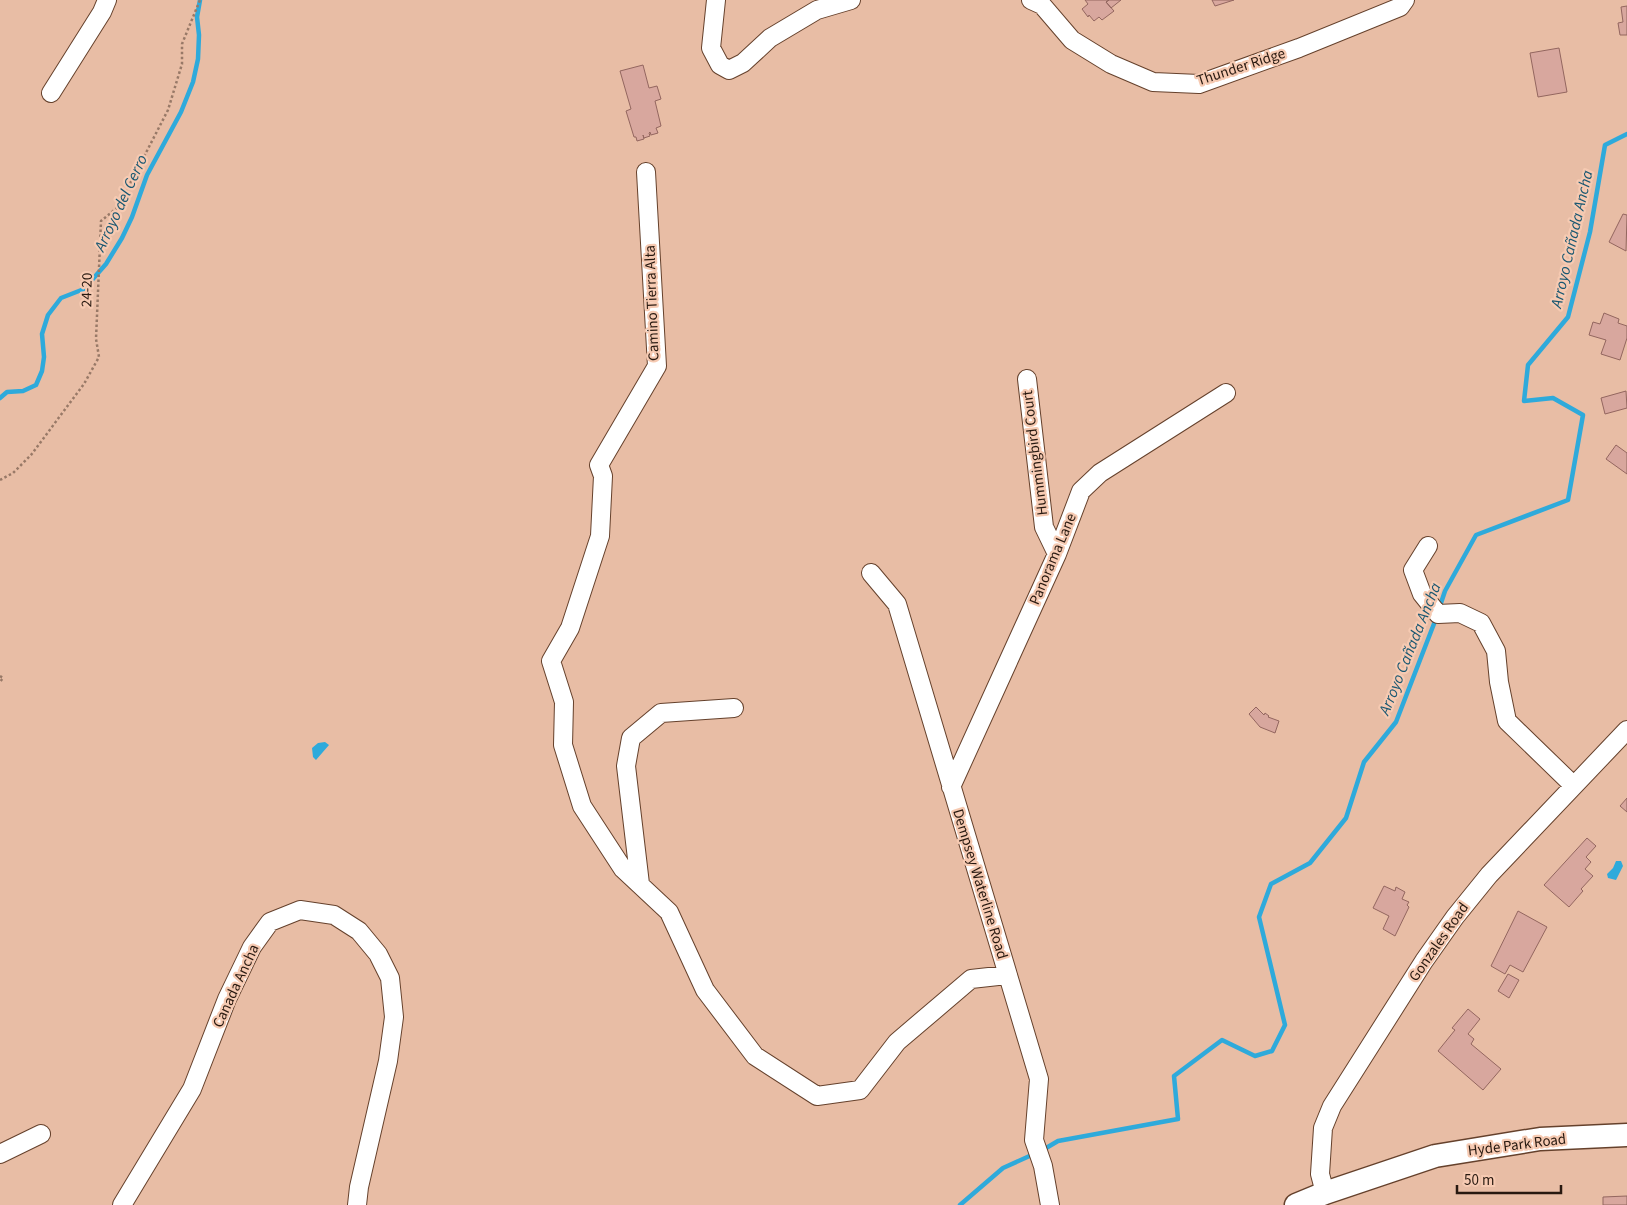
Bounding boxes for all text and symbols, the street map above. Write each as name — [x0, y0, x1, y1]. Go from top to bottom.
street label: Thunder Ridge — [1194, 43, 1288, 91]
water label: Arroyo del Cerro — [89, 151, 153, 256]
water label: Arroyo Cañada Ancha — [1545, 168, 1599, 311]
street label: Camino Tierra Alta — [639, 245, 665, 361]
street label: 24-20 — [76, 273, 98, 307]
street label: Hummingbird Court — [1017, 389, 1053, 517]
street label: Panorama Lane — [1024, 510, 1082, 608]
water label: Arroyo Cañada Ancha — [1373, 579, 1447, 719]
street label: Dempsey Waterline Road — [947, 806, 1013, 962]
street label: Gonzales Road — [1404, 898, 1474, 986]
street label: Canada Ancha — [208, 941, 264, 1031]
street label: Hyde Park Road — [1467, 1129, 1567, 1161]
scale bar — [1457, 1162, 1561, 1194]
text: 50 m — [1464, 1170, 1494, 1191]

